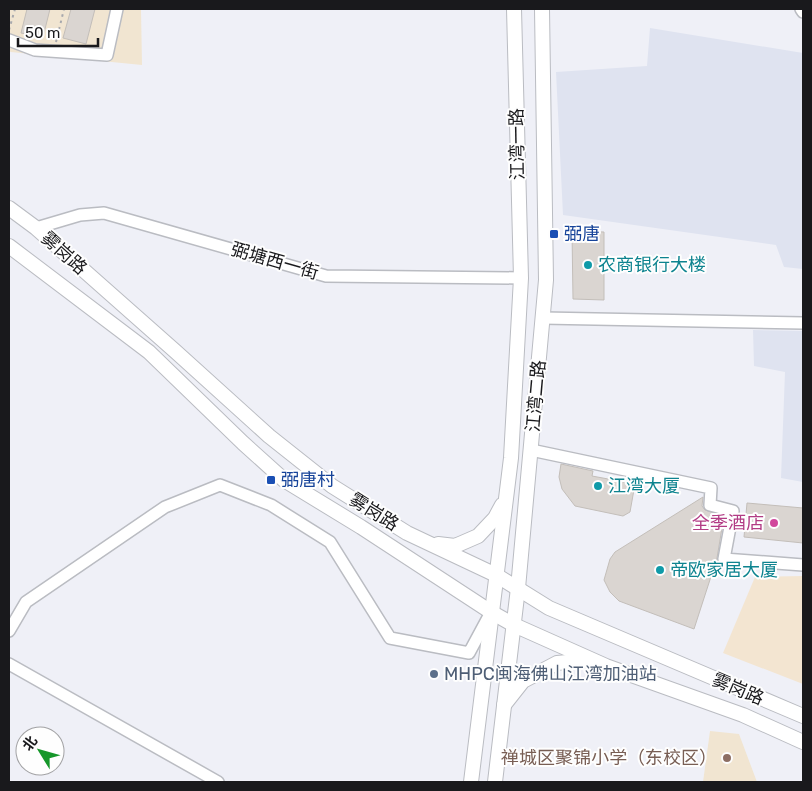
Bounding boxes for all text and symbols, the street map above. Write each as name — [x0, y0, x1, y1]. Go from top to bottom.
scale bar — [18, 15, 98, 47]
text: 50 m — [25, 24, 60, 42]
street label: 江湾一路 — [505, 108, 529, 180]
place label: 弼唐 — [564, 223, 600, 245]
street label: 雾岗路 — [37, 227, 91, 279]
marker: 弼唐 — [548, 228, 560, 240]
street label: 弼塘西一街 — [229, 238, 321, 284]
place label: 农商银行大楼 — [598, 254, 706, 276]
marker: 农商银行大楼 — [582, 259, 594, 271]
street label: 江湾二路 — [522, 359, 550, 433]
place label: 弼唐村 — [281, 469, 335, 491]
marker: 弼唐村 — [265, 474, 277, 486]
place label: 江湾大厦 — [608, 475, 680, 497]
marker: 江湾大厦 — [592, 480, 604, 492]
street label: 雾岗路 — [345, 488, 403, 536]
place label: 全季酒店 — [692, 512, 764, 534]
marker: 全季酒店 — [768, 517, 780, 529]
place label: 帝欧家居大厦 — [670, 559, 778, 581]
marker: 帝欧家居大厦 — [654, 564, 666, 576]
place label: MHPC闽海佛山江湾加油站 — [444, 663, 657, 685]
marker: MHPC闽海佛山江湾加油站 — [428, 668, 440, 680]
street label: 雾岗路 — [709, 668, 767, 710]
north arrow — [15, 726, 65, 776]
text: 北 — [19, 733, 41, 754]
place label: 禅城区聚锦小学（东校区） — [501, 747, 717, 769]
marker: 禅城区聚锦小学（东校区） — [721, 752, 733, 764]

